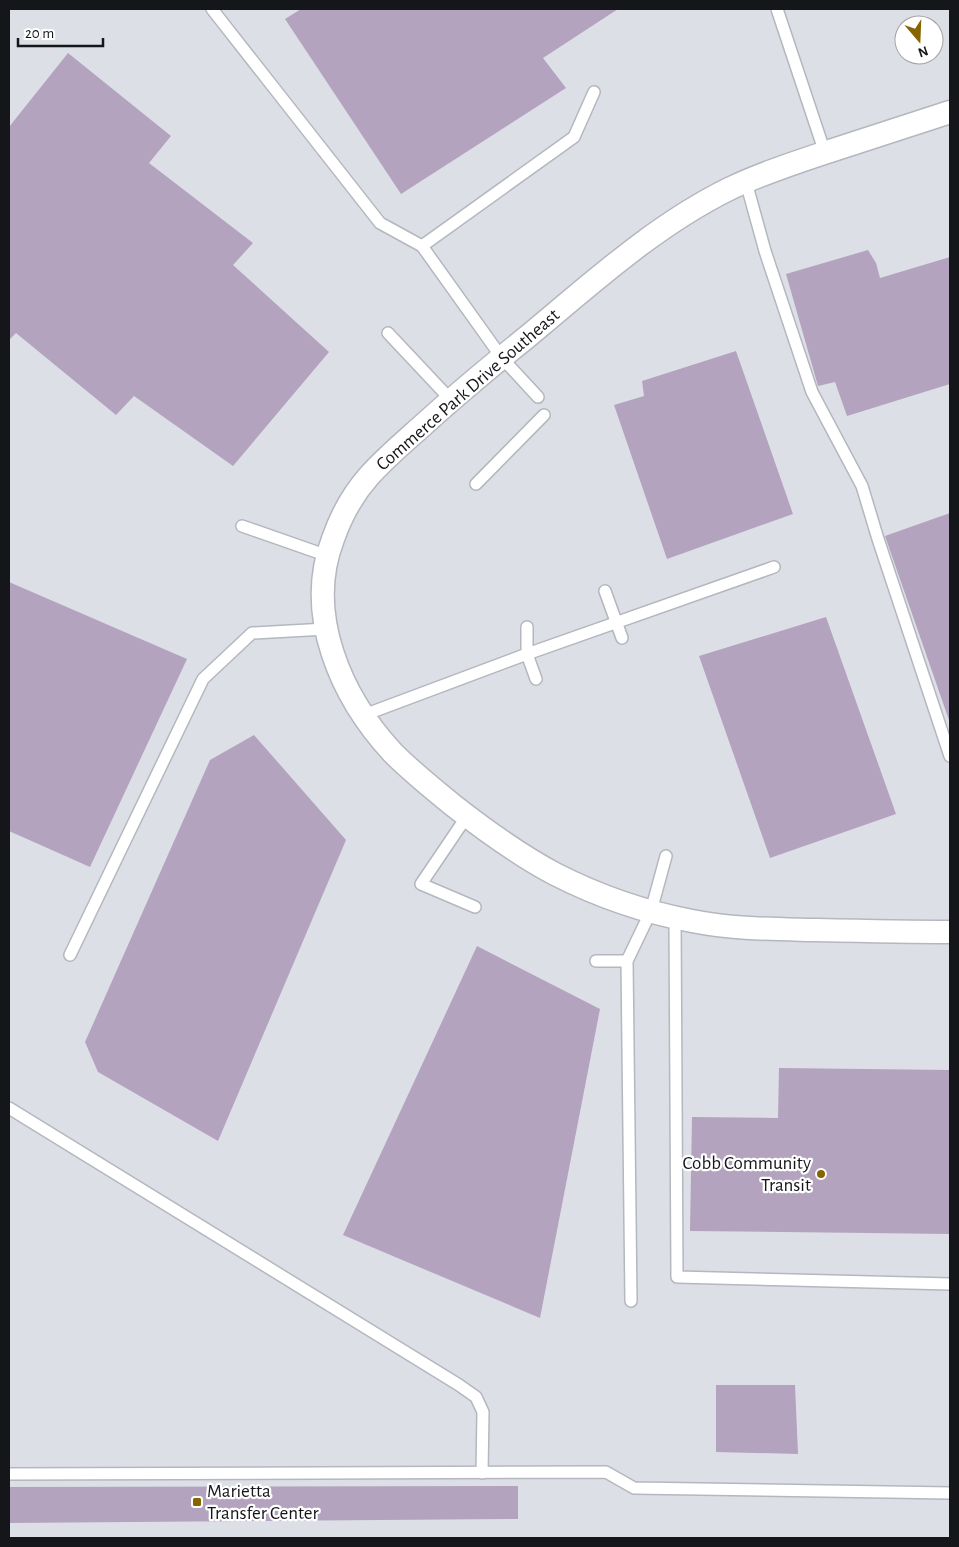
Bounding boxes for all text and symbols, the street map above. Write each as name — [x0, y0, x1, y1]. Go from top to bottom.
scale bar — [18, 15, 102, 47]
north arrow — [894, 15, 944, 65]
text: 20 m — [25, 26, 54, 41]
text: N — [916, 43, 930, 60]
street label: Commerce Park Drive Southeast — [373, 306, 563, 474]
place label: Cobb Community Transit — [683, 1154, 811, 1195]
marker: Cobb Community Transit — [815, 1168, 827, 1180]
place label: Marietta Transfer Center — [207, 1482, 319, 1523]
marker: Marietta Transfer Center — [191, 1496, 203, 1508]

